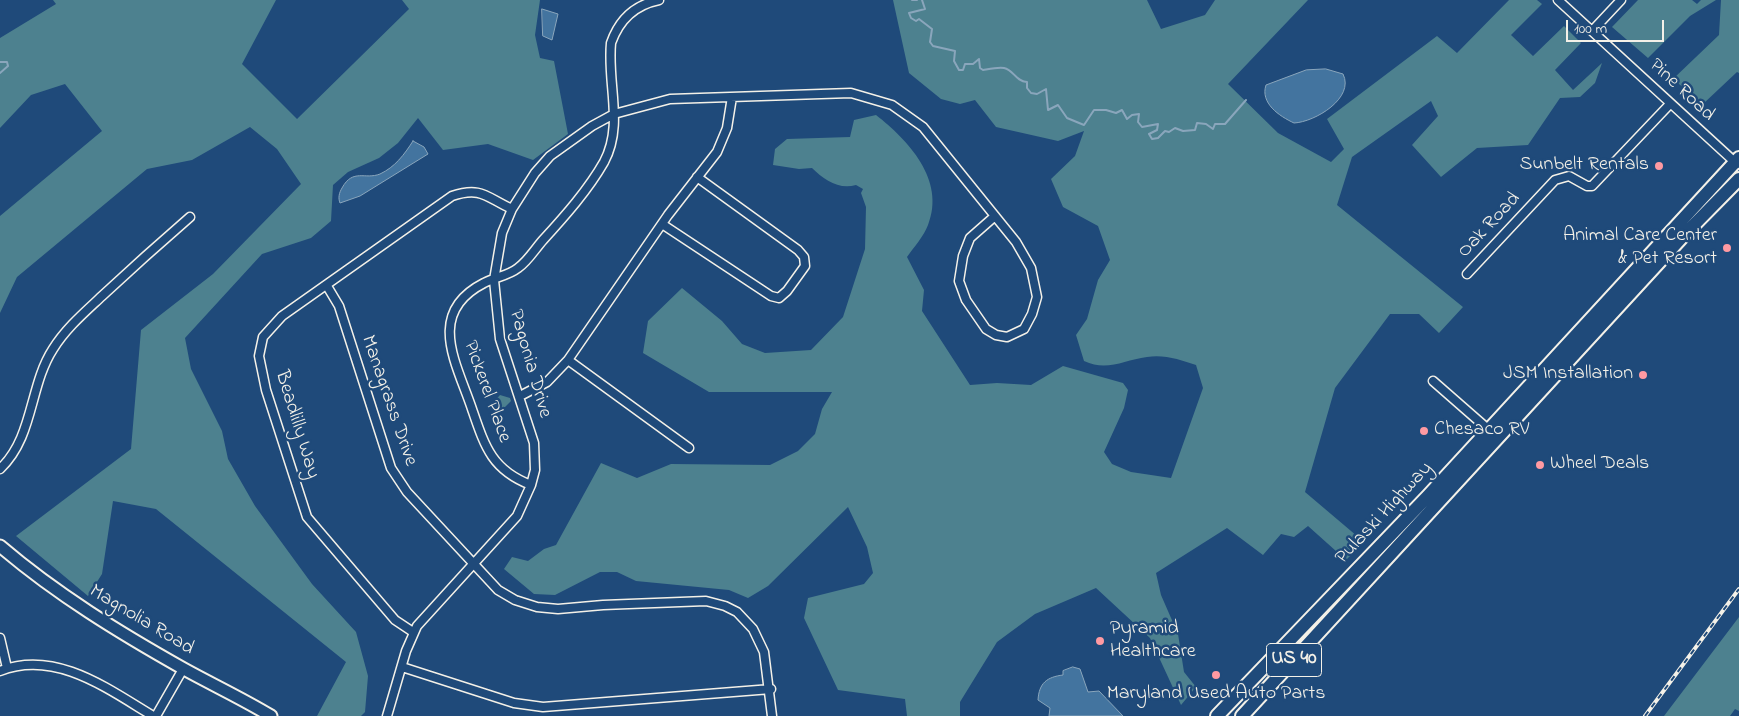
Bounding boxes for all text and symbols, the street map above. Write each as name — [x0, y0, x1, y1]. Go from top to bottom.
scale bar — [1569, 10, 1666, 42]
text: 100 m — [1574, 18, 1607, 40]
street label: Pine Road — [1643, 55, 1719, 127]
place label: Sunbelt Rentals — [1519, 154, 1649, 178]
marker: Sunbelt Rentals — [1653, 160, 1665, 172]
street label: Oak Road — [1454, 188, 1526, 264]
place label: Animal Care Center & Pet Resort — [1563, 225, 1717, 272]
marker: Animal Care Center & Pet Resort — [1721, 242, 1733, 254]
street label: Pagonia Drive — [502, 307, 556, 421]
street label: Managrass Drive — [354, 332, 422, 470]
street label: Pickerel Place — [457, 338, 515, 446]
place label: JSM Installation — [1503, 363, 1633, 387]
street label: Beadlilly Way — [268, 368, 324, 482]
marker: JSM Installation — [1637, 369, 1649, 381]
place label: Chesaco RV — [1434, 419, 1529, 443]
marker: Chesaco RV — [1418, 425, 1430, 437]
place label: Wheel Deals — [1550, 453, 1649, 477]
street label: Pulaski Highway — [1331, 458, 1439, 570]
marker: Wheel Deals — [1534, 459, 1546, 471]
street label: Magnolia Road — [84, 580, 198, 662]
place label: Pyramid Healthcare — [1110, 618, 1196, 665]
marker: Pyramid Healthcare — [1094, 635, 1106, 647]
road number: US 40 — [1266, 644, 1322, 676]
marker: Maryland Used Auto Parts — [1210, 669, 1222, 681]
place label: Maryland Used Auto Parts — [1107, 683, 1325, 707]

